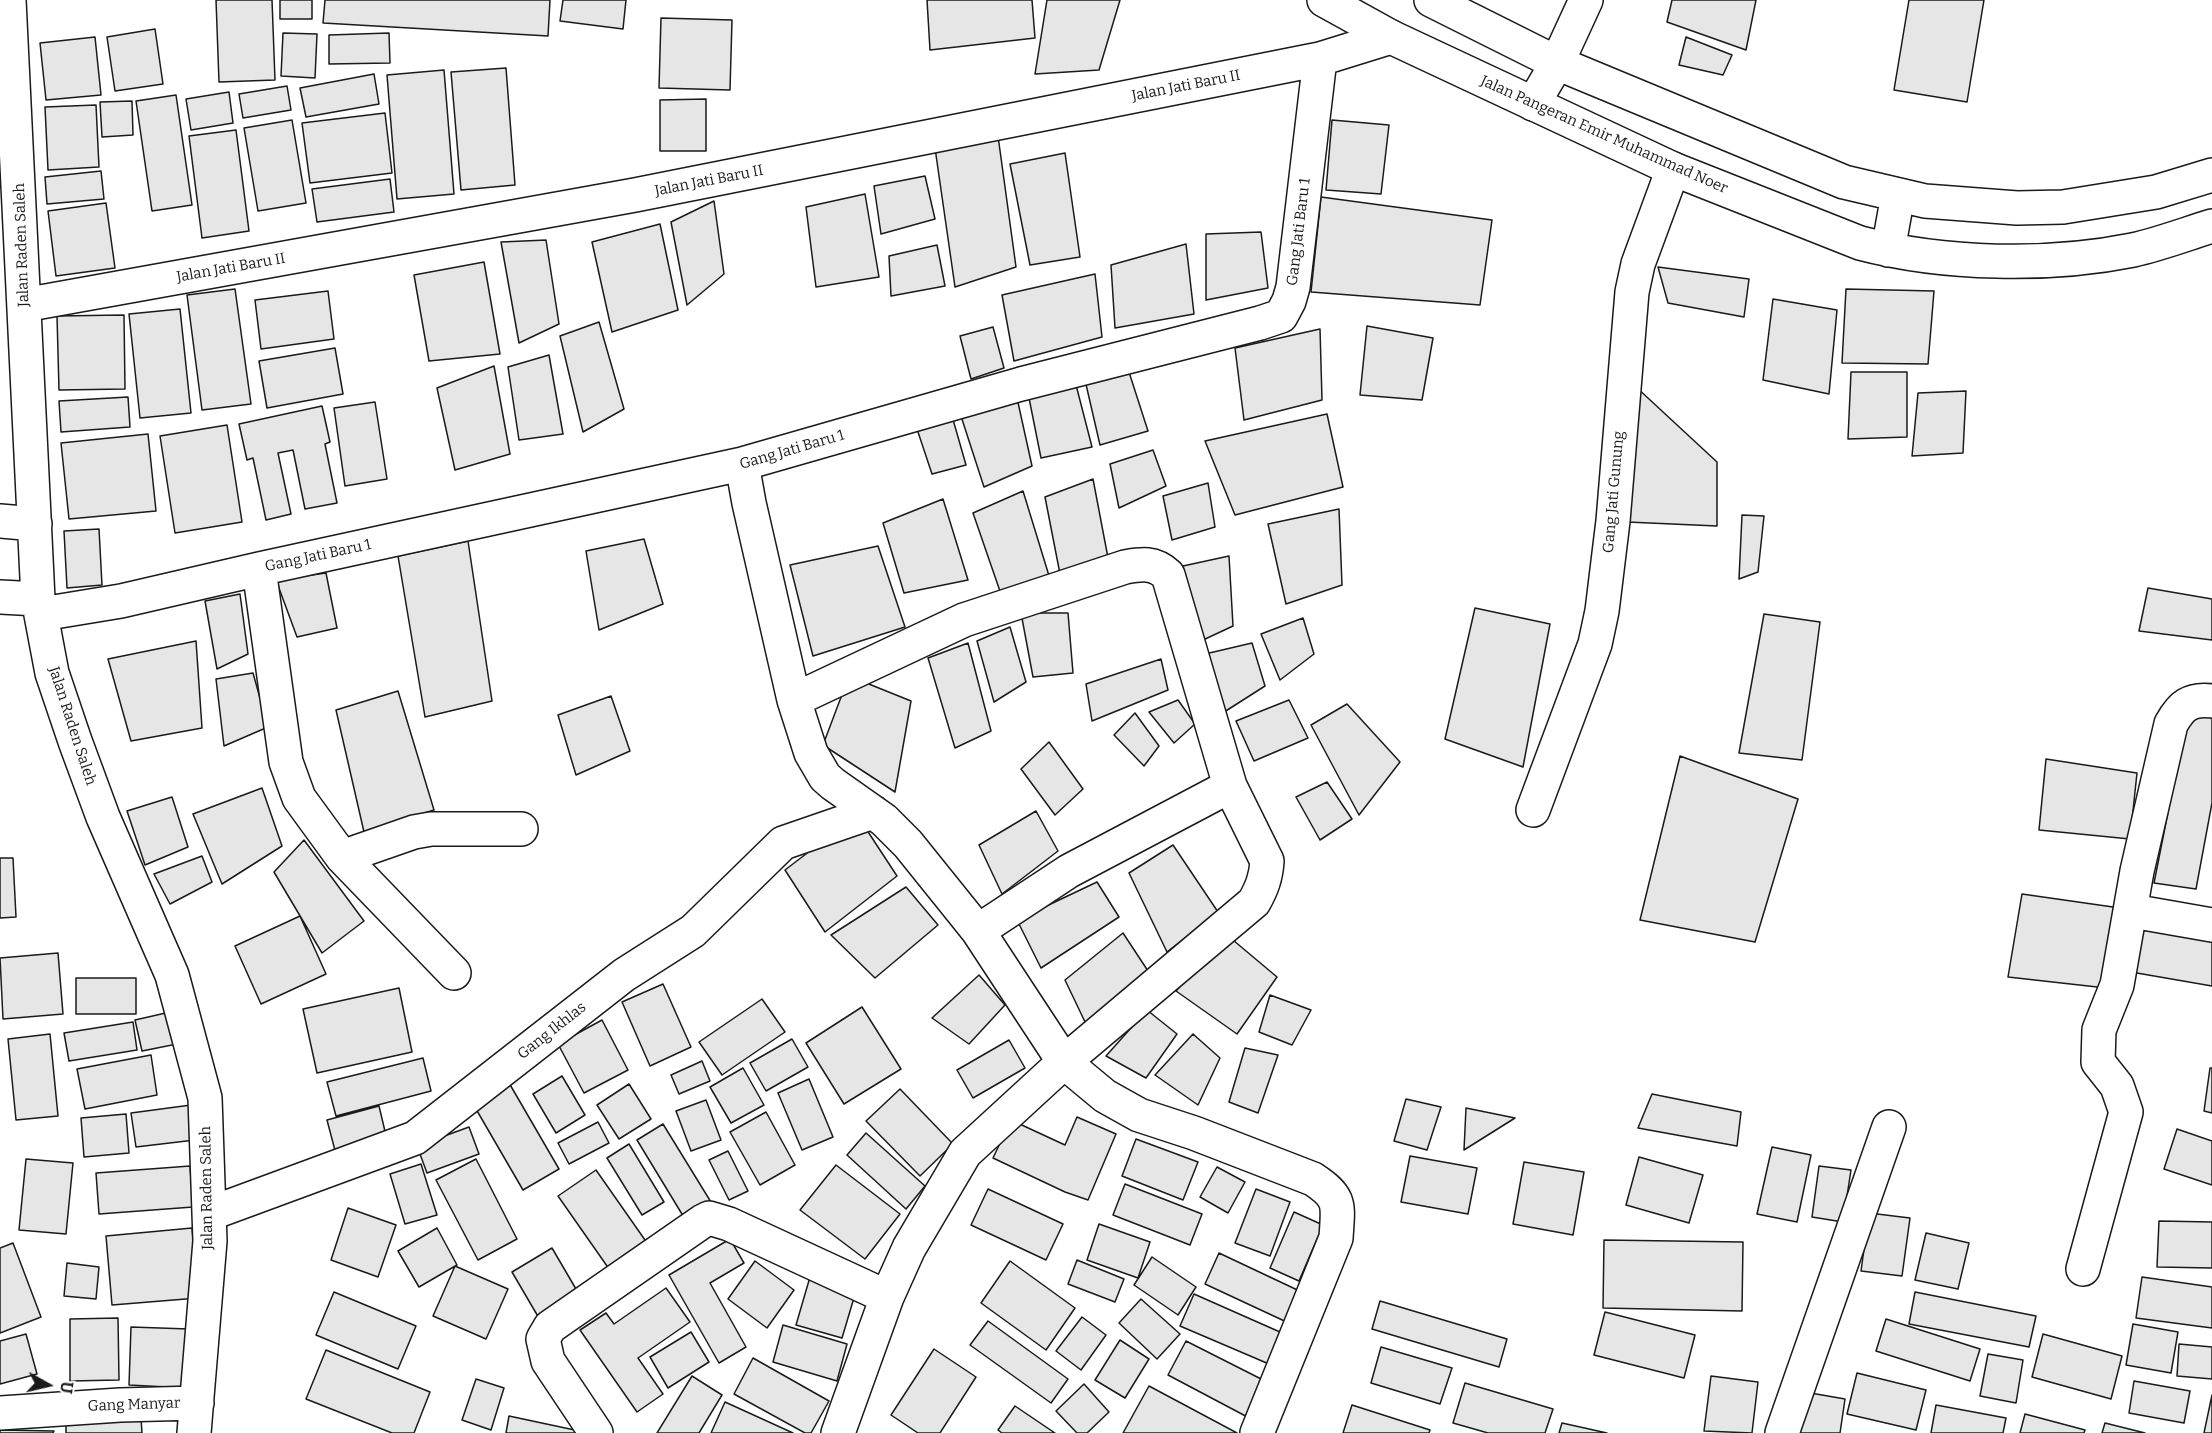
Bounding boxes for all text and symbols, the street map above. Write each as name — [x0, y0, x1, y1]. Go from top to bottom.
street label: Jalan Jati Baru II — [1130, 67, 1242, 105]
street label: Jalan Pangeran Emir Muhammad Noer — [1478, 72, 1730, 198]
street label: Jalan Jati Baru II — [653, 162, 765, 200]
street label: Gang Jati Baru 1 — [1283, 177, 1315, 287]
street label: Jalan Raden Saleh — [11, 183, 33, 307]
street label: Jalan Jati Baru II — [175, 250, 287, 286]
street label: Gang Jati Baru 1 — [738, 426, 846, 474]
street label: Gang Jati Gunung — [1600, 430, 1628, 554]
street label: Gang Jati Baru 1 — [263, 536, 373, 576]
street label: Jalan Raden Saleh — [44, 664, 100, 788]
street label: Gang Ikhlas — [514, 999, 590, 1063]
street label: Jalan Raden Saleh — [197, 1126, 217, 1250]
north arrow — [18, 1355, 78, 1415]
text: U — [56, 1380, 77, 1395]
street label: Gang Manyar — [87, 1394, 181, 1416]

